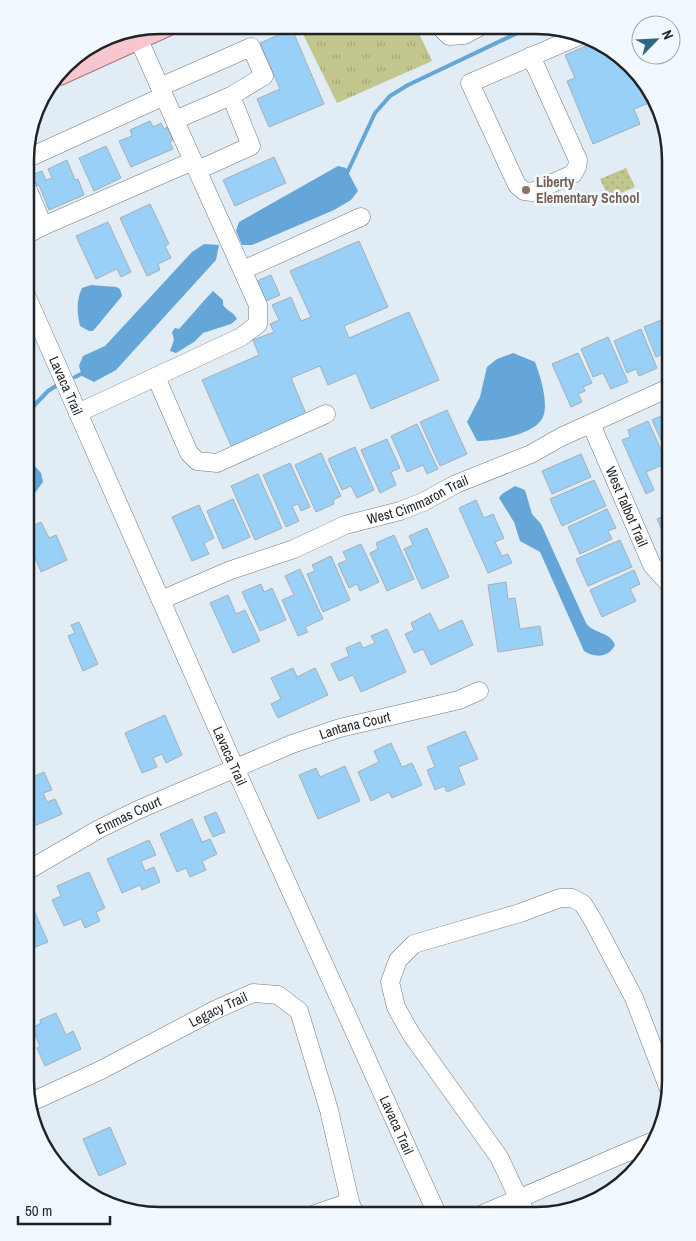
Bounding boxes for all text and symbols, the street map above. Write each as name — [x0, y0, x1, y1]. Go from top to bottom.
north arrow — [631, 15, 681, 65]
text: N — [658, 27, 678, 42]
place label: Liberty Elementary School — [536, 173, 639, 207]
marker: Liberty Elementary School — [520, 184, 532, 196]
street label: Lavaca Trail — [45, 353, 87, 418]
street label: West Talbot Trail — [602, 464, 652, 549]
street label: West Cimmaron Trail — [365, 471, 471, 528]
street label: Lantana Court — [317, 707, 392, 743]
street label: Lavaca Trail — [209, 724, 251, 788]
street label: Emmas Court — [93, 792, 164, 838]
street label: Legacy Trail — [186, 988, 250, 1031]
street label: Lavaca Trail — [376, 1093, 418, 1157]
scale bar — [18, 1194, 110, 1226]
text: 50 m — [25, 1200, 52, 1221]

